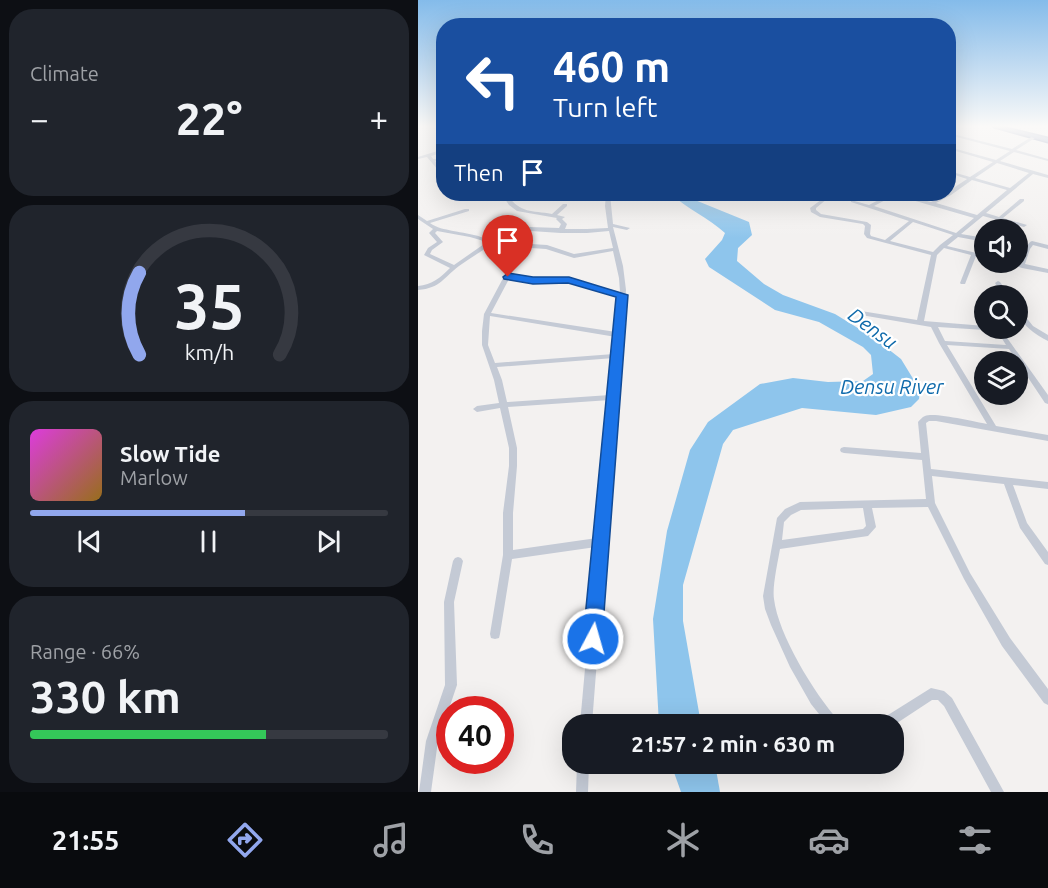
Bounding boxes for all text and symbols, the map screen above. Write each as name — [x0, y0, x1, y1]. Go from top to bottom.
icon: left — [454, 42, 532, 120]
text: 460 m — [553, 43, 670, 90]
text: Climate — [30, 62, 99, 85]
text: Turn left — [553, 92, 657, 122]
text: 22° — [176, 93, 242, 144]
text: − — [30, 100, 49, 137]
text: + — [369, 100, 388, 137]
icon: arrive — [516, 156, 549, 189]
text: Then — [454, 160, 504, 185]
pin — [482, 215, 533, 277]
map controls — [974, 219, 1028, 405]
button: sound — [974, 219, 1028, 273]
icon: arrive — [491, 224, 524, 257]
text: 35 — [174, 271, 244, 341]
button: search — [974, 285, 1028, 339]
water label: Densu — [844, 303, 902, 353]
text: km/h — [184, 341, 234, 365]
button: layers — [974, 351, 1028, 405]
water label: Densu River — [840, 375, 945, 398]
text: Slow Tide — [120, 441, 220, 466]
text: Marlow — [120, 466, 188, 489]
icon: previous — [73, 525, 106, 558]
icon: pause — [192, 525, 225, 558]
icon: next — [312, 525, 345, 558]
position arrow — [561, 607, 625, 671]
text: Range · 66% — [30, 640, 140, 663]
text: 330 km — [30, 671, 181, 722]
speed limit sign: 40 — [436, 696, 514, 774]
text: 21:57 · 2 min · 630 m — [631, 731, 835, 756]
icon: directions — [224, 819, 266, 861]
icon: music — [370, 819, 412, 861]
icon: phone — [516, 819, 558, 861]
icon: climate — [662, 819, 704, 861]
icon: car — [808, 819, 850, 861]
icon: filters — [954, 819, 996, 861]
text: 21:55 — [52, 825, 120, 855]

